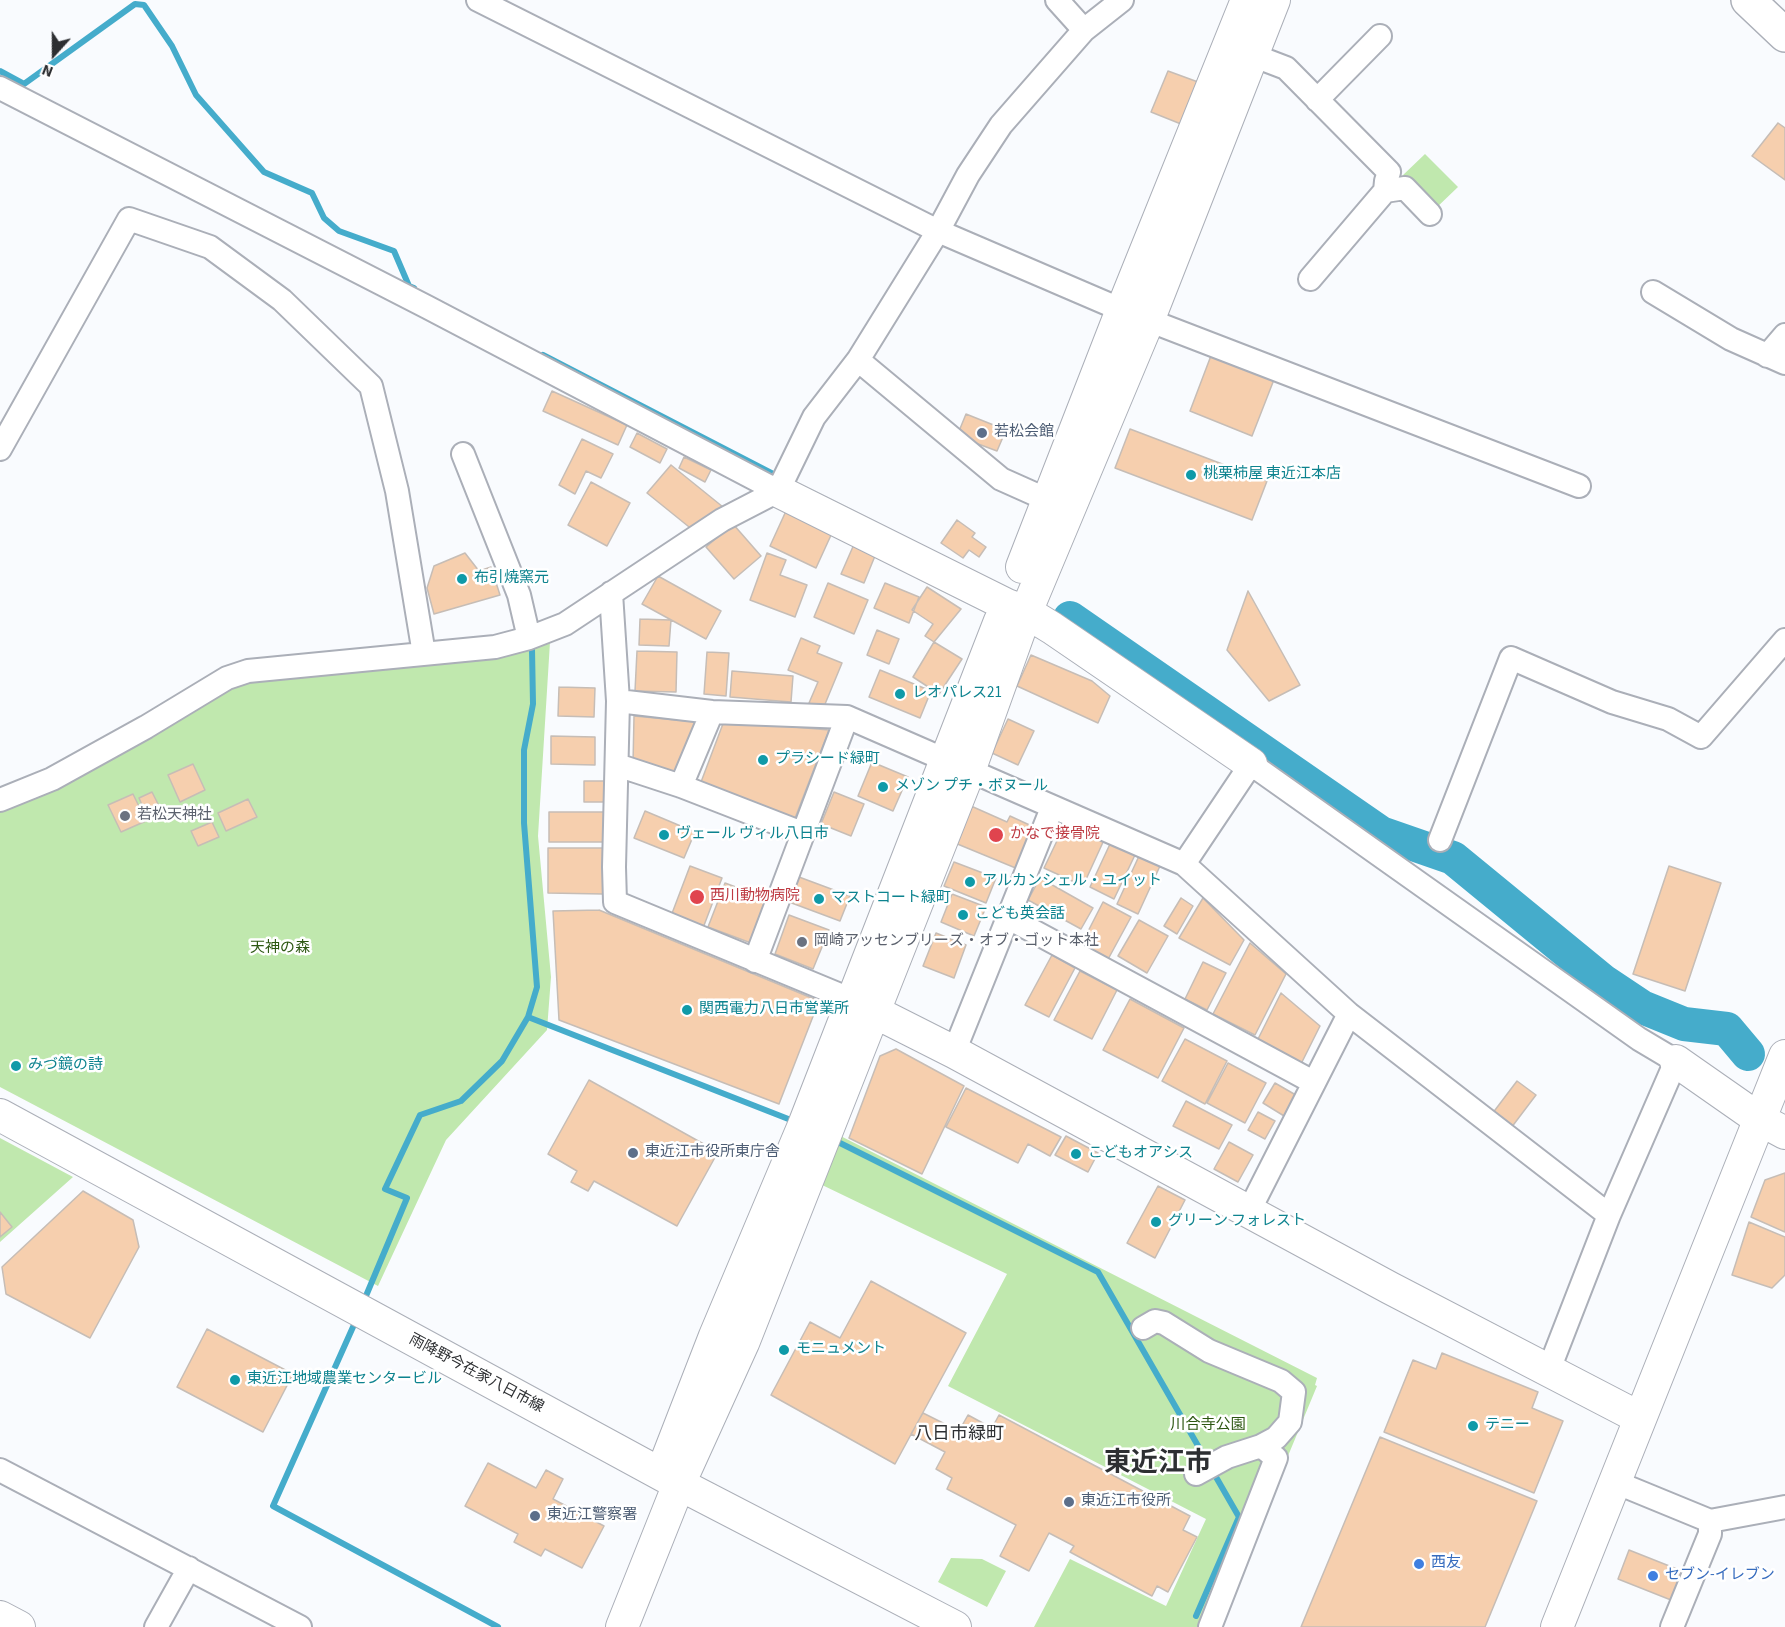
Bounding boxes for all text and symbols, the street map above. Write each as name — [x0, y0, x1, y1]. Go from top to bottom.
north arrow — [24, 24, 84, 84]
text: N — [39, 59, 56, 83]
place label: 若松会館 — [994, 424, 1054, 442]
marker: 若松会館 — [975, 426, 989, 440]
place label: 桃栗柿屋 東近江本店 — [1203, 466, 1341, 484]
marker: 桃栗柿屋 東近江本店 — [1184, 468, 1198, 482]
place label: 布引焼窯元 — [474, 570, 549, 588]
marker: 布引焼窯元 — [455, 572, 469, 586]
place label: レオパレス21 — [912, 685, 1002, 703]
marker: レオパレス21 — [893, 687, 907, 701]
place label: プラシード緑町 — [775, 751, 880, 769]
marker: プラシード緑町 — [756, 753, 770, 767]
place label: メゾン プチ・ボヌール — [895, 778, 1048, 796]
marker: メゾン プチ・ボヌール — [876, 780, 890, 794]
place label: 若松天神社 — [137, 807, 212, 825]
marker: 若松天神社 — [118, 809, 132, 823]
place label: ヴェール ヴィル八日市 — [676, 826, 829, 844]
marker: かなで接骨院 — [987, 826, 1005, 844]
place label: かなで接骨院 — [1010, 826, 1100, 844]
marker: ヴェール ヴィル八日市 — [657, 828, 671, 842]
place label: アルカンシェル・ユイット — [982, 873, 1162, 891]
marker: アルカンシェル・ユイット — [963, 875, 977, 889]
marker: 西川動物病院 — [688, 888, 706, 906]
place label: 西川動物病院 — [710, 888, 800, 906]
place label: マストコート緑町 — [831, 890, 951, 908]
marker: マストコート緑町 — [812, 892, 826, 906]
place label: こども英会話 — [975, 906, 1065, 924]
marker: こども英会話 — [956, 908, 970, 922]
place label: 岡崎アッセンブリーズ・オブ・ゴット本社 — [814, 933, 1099, 951]
marker: 岡崎アッセンブリーズ・オブ・ゴット本社 — [795, 935, 809, 949]
park label: 天神の森 — [250, 940, 310, 958]
place label: 関西電力八日市営業所 — [699, 1001, 849, 1019]
marker: 関西電力八日市営業所 — [680, 1003, 694, 1017]
place label: みづ鏡の詩 — [28, 1057, 103, 1075]
marker: みづ鏡の詩 — [9, 1059, 23, 1073]
place label: 東近江市役所東庁舎 — [645, 1144, 780, 1162]
place label: こどもオアシス — [1088, 1145, 1193, 1163]
marker: 東近江市役所東庁舎 — [626, 1146, 640, 1160]
marker: こどもオアシス — [1069, 1147, 1083, 1161]
place label: グリーン フォレスト — [1168, 1213, 1306, 1231]
marker: グリーン フォレスト — [1149, 1215, 1163, 1229]
street label: 雨降野今在家八日市線 — [406, 1331, 546, 1417]
place label: モニュメント — [796, 1341, 886, 1359]
marker: モニュメント — [777, 1343, 791, 1357]
place label: 東近江地域農業センタービル — [247, 1371, 442, 1389]
marker: 東近江地域農業センタービル — [228, 1373, 242, 1387]
park label: 川合寺公園 — [1171, 1417, 1245, 1435]
place label: テニー — [1485, 1417, 1530, 1435]
marker: テニー — [1466, 1419, 1480, 1433]
district label: 八日市緑町 — [914, 1424, 1004, 1446]
district label: 東近江市 — [1104, 1449, 1212, 1481]
place label: 東近江市役所 — [1081, 1493, 1171, 1511]
marker: 東近江市役所 — [1062, 1495, 1076, 1509]
place label: 東近江警察署 — [547, 1507, 637, 1525]
marker: 東近江警察署 — [528, 1509, 542, 1523]
place label: 西友 — [1431, 1555, 1461, 1573]
marker: 西友 — [1412, 1557, 1426, 1571]
place label: セブン-イレブン — [1665, 1567, 1775, 1585]
marker: セブン-イレブン — [1646, 1569, 1660, 1583]

